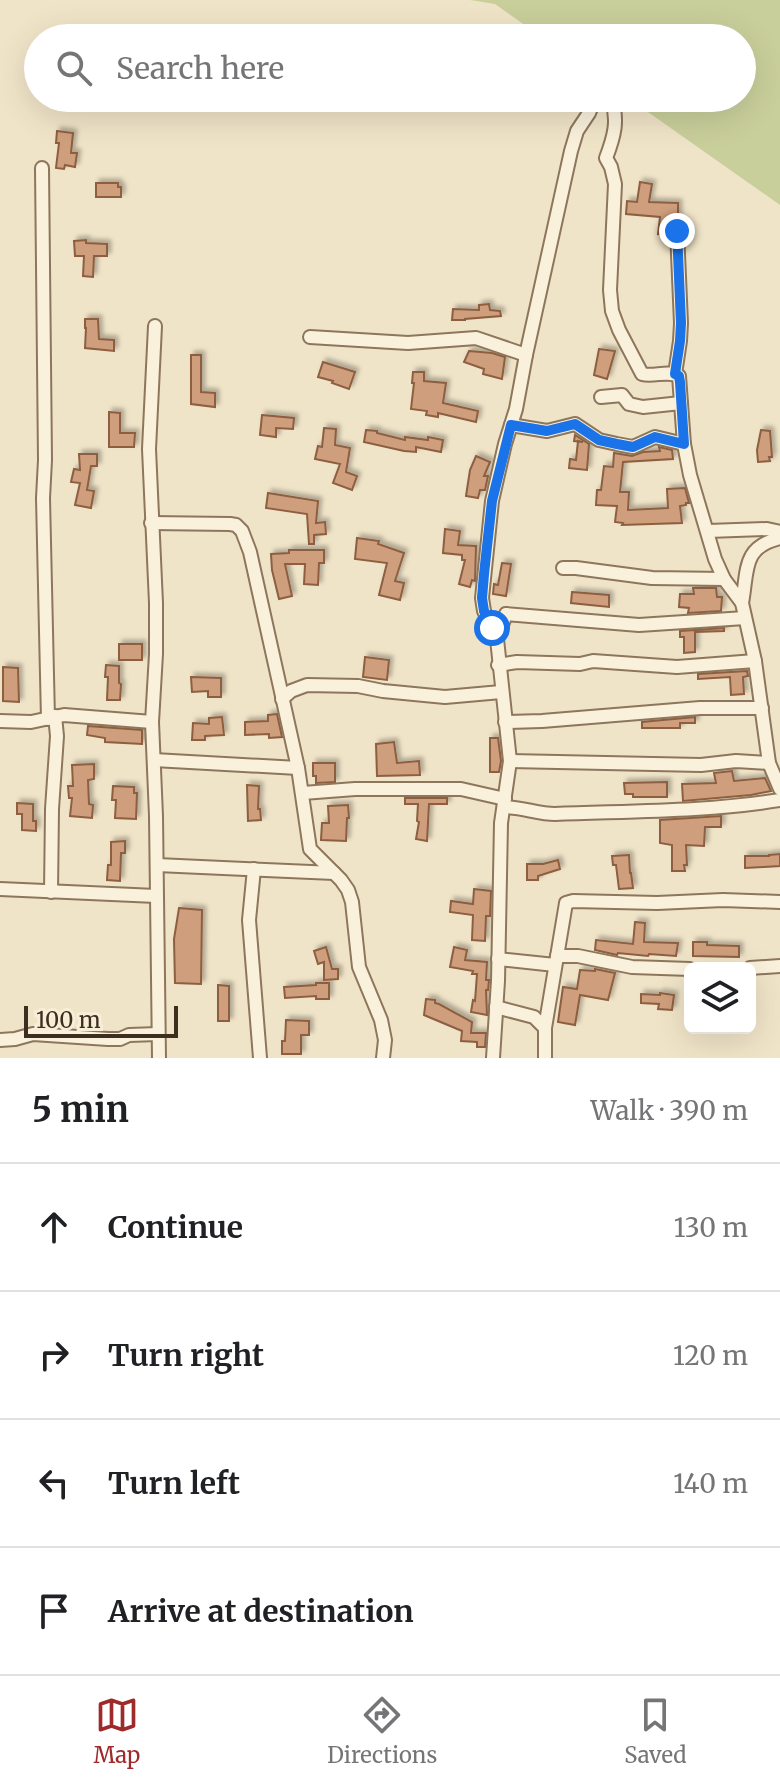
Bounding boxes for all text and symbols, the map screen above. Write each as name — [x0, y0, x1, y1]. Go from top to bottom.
search box — [24, 24, 756, 112]
icon: search — [52, 46, 96, 90]
text: Search here — [116, 49, 284, 87]
route end — [659, 213, 695, 249]
route start — [474, 610, 510, 646]
map controls — [684, 962, 756, 1034]
button: layers — [684, 962, 756, 1034]
scale bar — [24, 1002, 178, 1038]
text: 100 m — [36, 1006, 101, 1034]
text: 5 min — [32, 1089, 129, 1131]
text: Walk · 390 m — [591, 1094, 748, 1127]
icon: ahead — [32, 1205, 76, 1249]
text: Continue — [108, 1208, 243, 1246]
text: 130 m — [674, 1211, 748, 1244]
icon: right — [32, 1333, 76, 1377]
text: Turn right — [108, 1336, 264, 1374]
text: 120 m — [673, 1339, 748, 1372]
icon: left — [32, 1461, 76, 1505]
text: Turn left — [108, 1464, 240, 1502]
text: 140 m — [673, 1467, 748, 1500]
icon: arrive — [32, 1589, 76, 1633]
text: Arrive at destination — [108, 1592, 414, 1630]
tab: Map — [93, 1693, 140, 1769]
tab: Directions — [327, 1693, 437, 1769]
tab: Saved — [624, 1693, 687, 1769]

